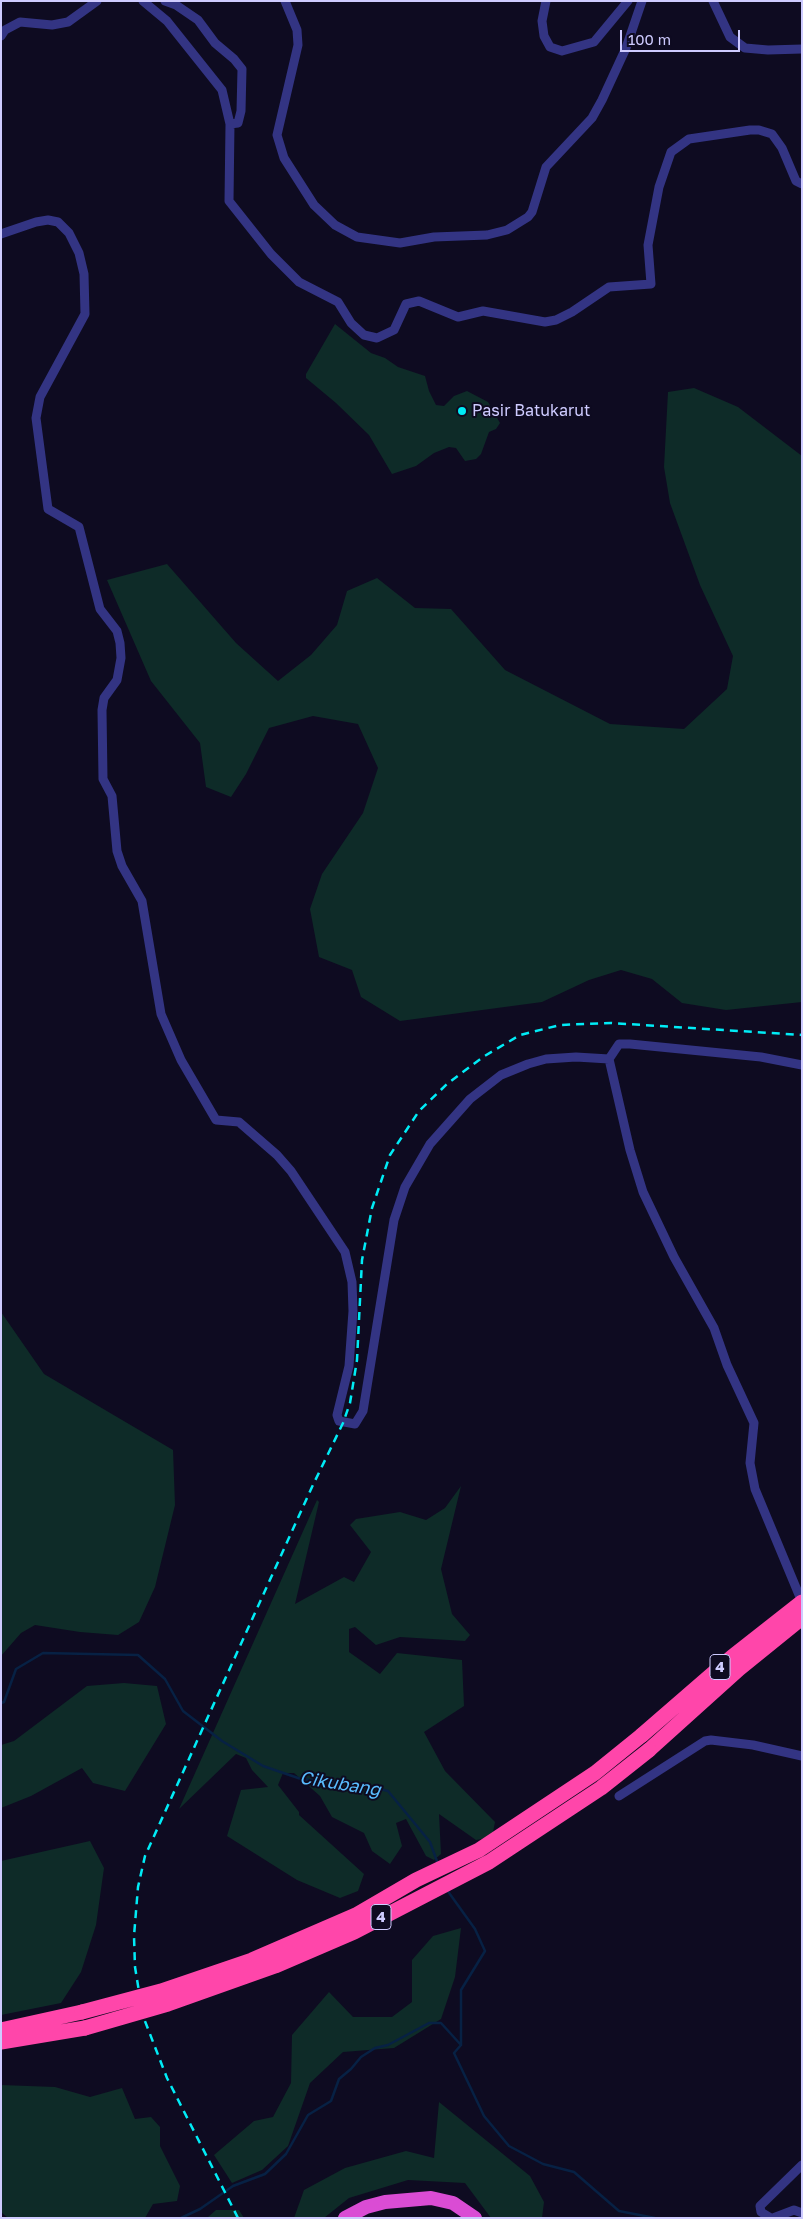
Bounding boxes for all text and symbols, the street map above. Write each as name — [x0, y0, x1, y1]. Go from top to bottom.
scale bar — [623, 20, 743, 52]
text: 100 m — [628, 30, 671, 48]
place label: Pasir Batukarut — [472, 401, 590, 421]
marker: Pasir Batukarut — [456, 405, 468, 417]
road number: 4 — [710, 1654, 730, 1680]
water label: Cikubang — [298, 1767, 382, 1801]
road number: 4 — [371, 1904, 391, 1930]

